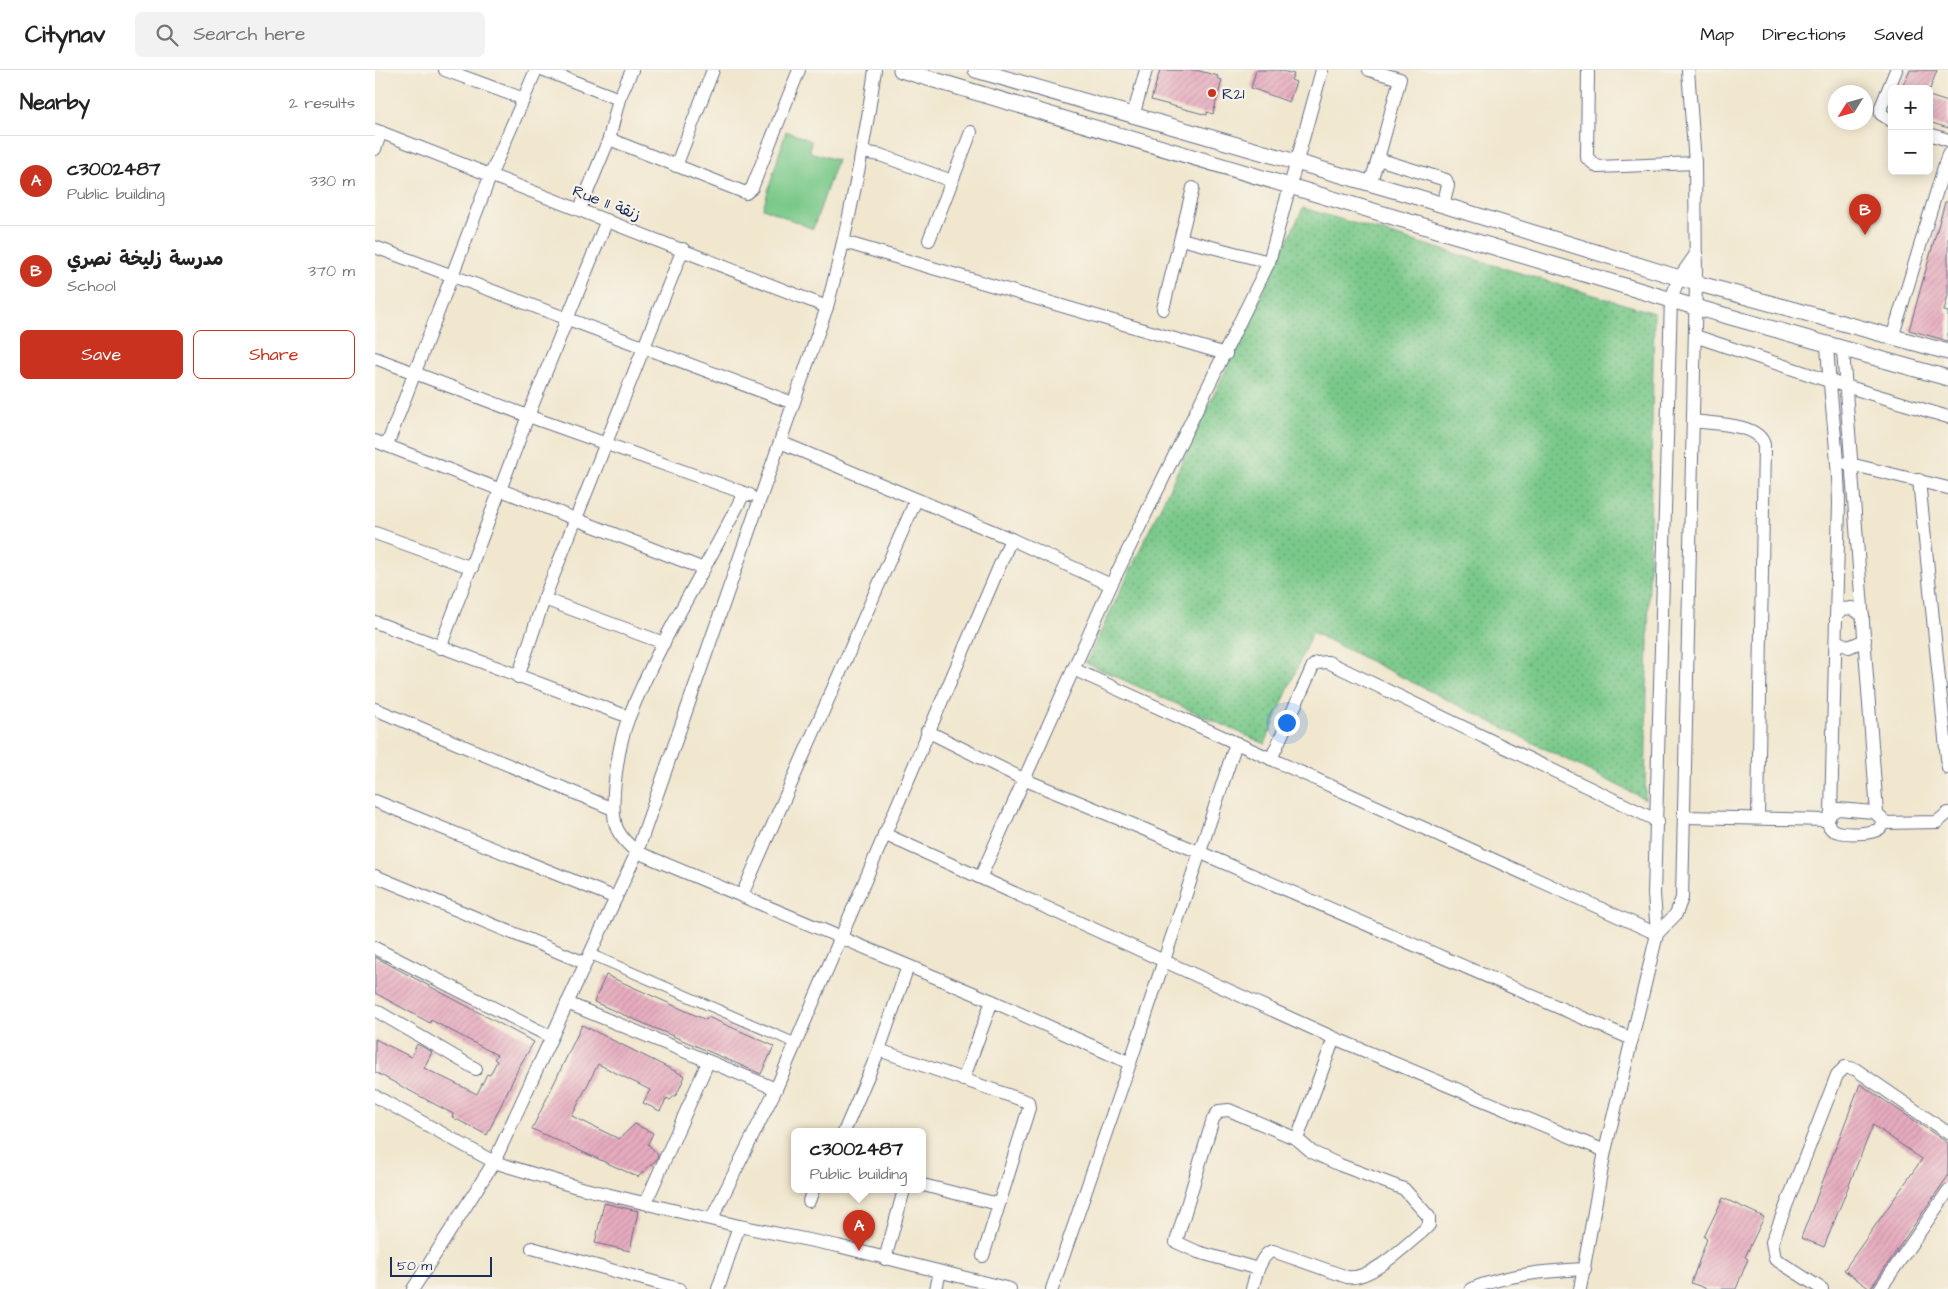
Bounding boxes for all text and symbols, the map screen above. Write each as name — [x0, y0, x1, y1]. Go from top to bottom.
search box — [135, 12, 485, 57]
text: Citynav — [25, 18, 105, 52]
icon: search — [153, 21, 181, 49]
text: Search here — [193, 21, 305, 48]
text: Map — [1700, 22, 1734, 47]
text: Directions — [1762, 22, 1846, 47]
text: Saved — [1874, 22, 1923, 47]
place label: R21 — [1222, 83, 1245, 105]
north arrow — [1828, 85, 1873, 130]
map controls — [1888, 85, 1933, 175]
button: + — [1888, 85, 1933, 130]
marker: R21 — [1206, 87, 1218, 99]
text: Nearby — [20, 88, 90, 117]
text: 2 results — [289, 92, 355, 114]
button: − — [1888, 130, 1933, 175]
text: c3002487 — [67, 156, 160, 183]
text: A — [31, 170, 41, 192]
text: 330 m — [310, 170, 355, 192]
street label: Rue 11 زنقة — [569, 180, 644, 226]
text: Public building — [67, 183, 165, 205]
pin: B — [1849, 194, 1881, 235]
text: مدرسة زليخة نصري — [67, 246, 224, 273]
text: B — [30, 260, 42, 282]
text: 370 m — [308, 260, 355, 282]
text: School — [67, 275, 116, 297]
button: Save — [20, 330, 183, 379]
button: Share — [193, 330, 355, 379]
your location — [1274, 710, 1300, 736]
popup — [791, 1128, 926, 1193]
text: c3002487 — [810, 1136, 903, 1163]
text: Public building — [810, 1163, 907, 1185]
pin: A — [843, 1210, 875, 1251]
scale bar — [390, 1254, 493, 1277]
text: 50 m — [397, 1256, 432, 1276]

